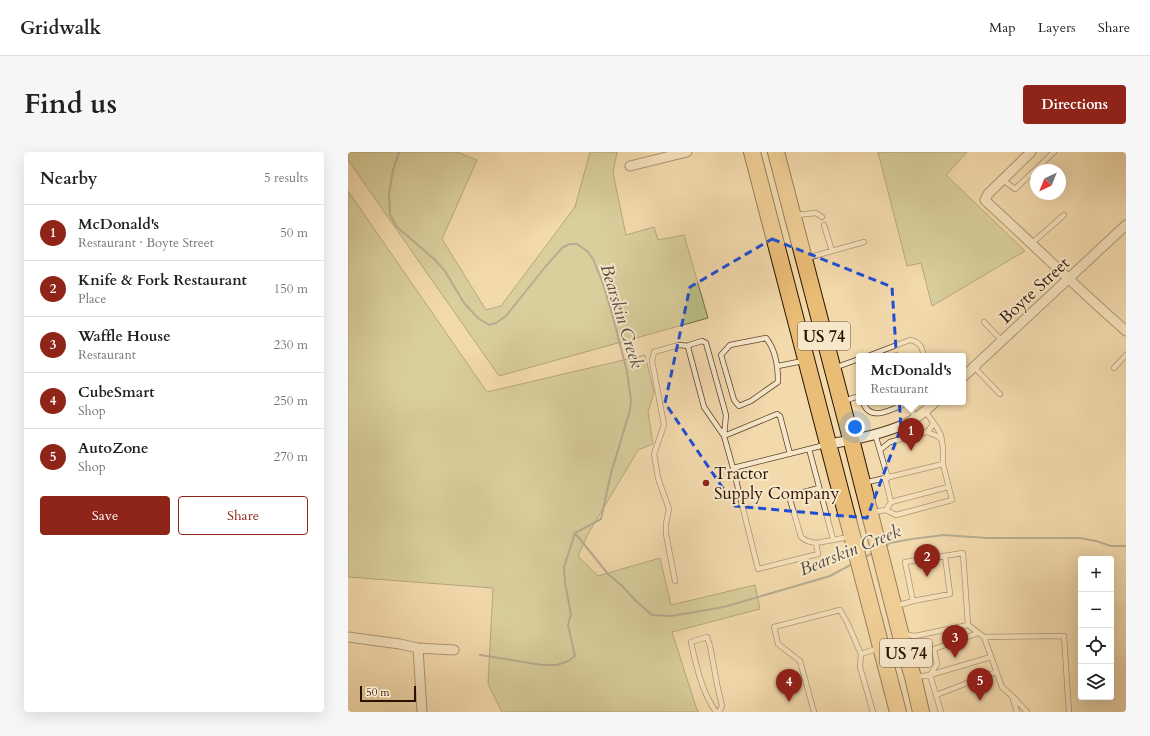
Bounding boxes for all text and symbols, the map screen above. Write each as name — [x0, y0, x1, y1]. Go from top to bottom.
text: Gridwalk — [20, 15, 101, 41]
text: Map — [989, 18, 1016, 37]
text: Layers — [1038, 18, 1076, 37]
text: Share — [1098, 18, 1130, 37]
text: Find us — [24, 85, 117, 123]
button: Directions — [1023, 85, 1126, 124]
north arrow — [1030, 164, 1066, 200]
text: Nearby — [40, 167, 97, 190]
text: 5 results — [264, 169, 308, 187]
text: McDonald's — [78, 214, 159, 234]
text: 1 — [50, 224, 56, 242]
text: 50 m — [280, 224, 308, 242]
text: Restaurant · Boyte Street — [78, 234, 214, 252]
street label: Boyte Street — [994, 251, 1075, 329]
water label: Bearskin Creek — [594, 261, 649, 371]
text: Knife & Fork Restaurant — [78, 270, 247, 290]
text: 2 — [50, 280, 56, 298]
text: 150 m — [274, 280, 308, 298]
text: Place — [78, 290, 106, 308]
road number: US 74 — [798, 322, 850, 350]
text: Waffle House — [78, 326, 171, 346]
text: 3 — [50, 336, 56, 354]
text: 230 m — [274, 336, 308, 354]
text: Restaurant — [78, 346, 136, 364]
popup — [856, 353, 966, 405]
text: McDonald's — [870, 360, 952, 380]
text: Restaurant — [870, 380, 928, 398]
text: CubeSmart — [78, 382, 155, 402]
text: 4 — [50, 392, 56, 410]
text: 250 m — [274, 392, 308, 410]
text: Shop — [78, 402, 106, 420]
your location — [845, 417, 865, 437]
pin: 1 — [898, 418, 924, 451]
text: AutoZone — [78, 438, 149, 458]
text: 5 — [50, 448, 56, 466]
text: 270 m — [274, 448, 308, 466]
text: Shop — [78, 458, 106, 476]
place label: Tractor Supply Company — [714, 462, 839, 505]
marker: Tractor Supply Company — [701, 478, 711, 488]
button: Save — [40, 496, 170, 535]
button: Share — [178, 496, 308, 535]
water label: Bearskin Creek — [796, 519, 905, 582]
pin: 2 — [914, 544, 940, 577]
map controls — [1078, 556, 1114, 700]
button: + — [1078, 556, 1114, 592]
button: − — [1078, 592, 1114, 628]
pin: 3 — [942, 625, 968, 658]
button: locate — [1078, 628, 1114, 664]
road number: US 74 — [880, 639, 932, 667]
button: layers — [1078, 664, 1114, 700]
pin: 5 — [967, 668, 993, 701]
pin: 4 — [776, 669, 802, 702]
scale bar — [360, 684, 416, 703]
text: 50 m — [366, 685, 390, 700]

